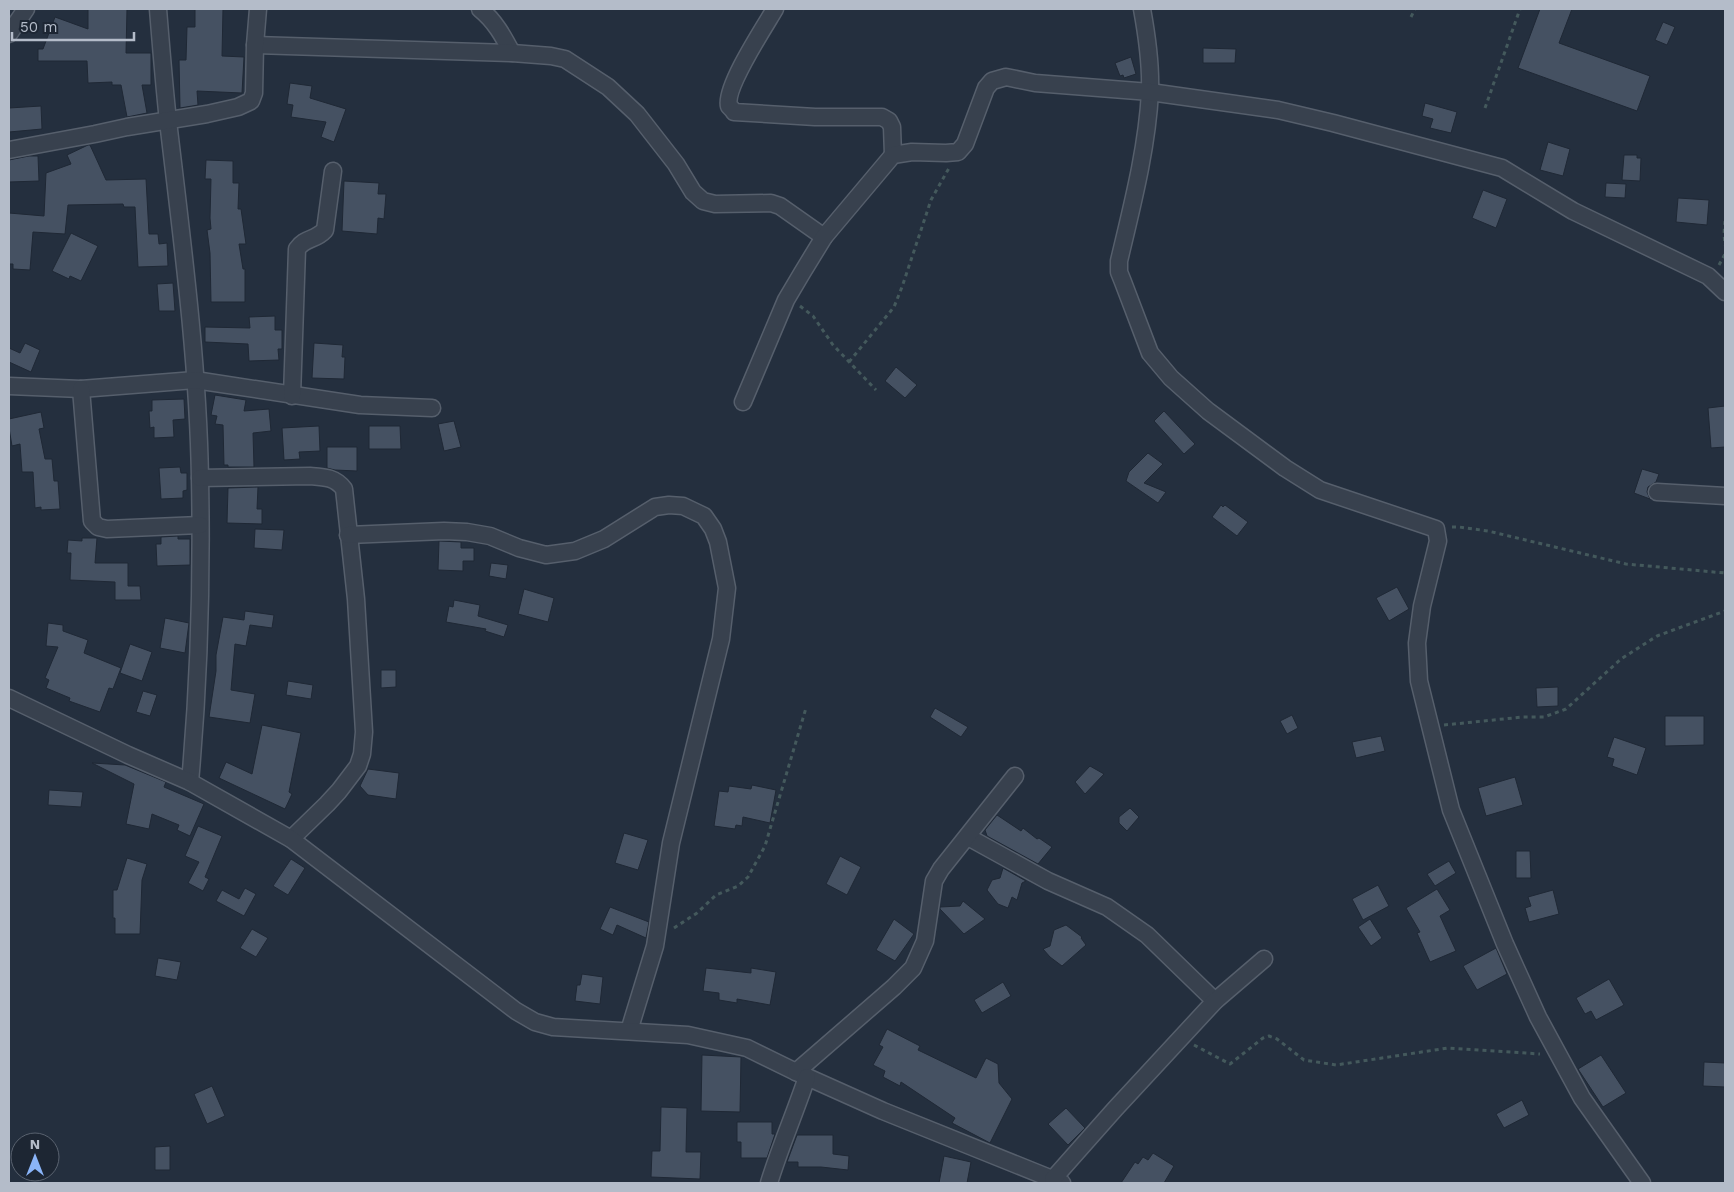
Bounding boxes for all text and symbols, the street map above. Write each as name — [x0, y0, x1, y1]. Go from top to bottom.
scale bar — [12, 10, 135, 42]
text: 50 m — [20, 18, 57, 36]
north arrow — [10, 1132, 60, 1182]
text: N — [30, 1136, 40, 1152]

